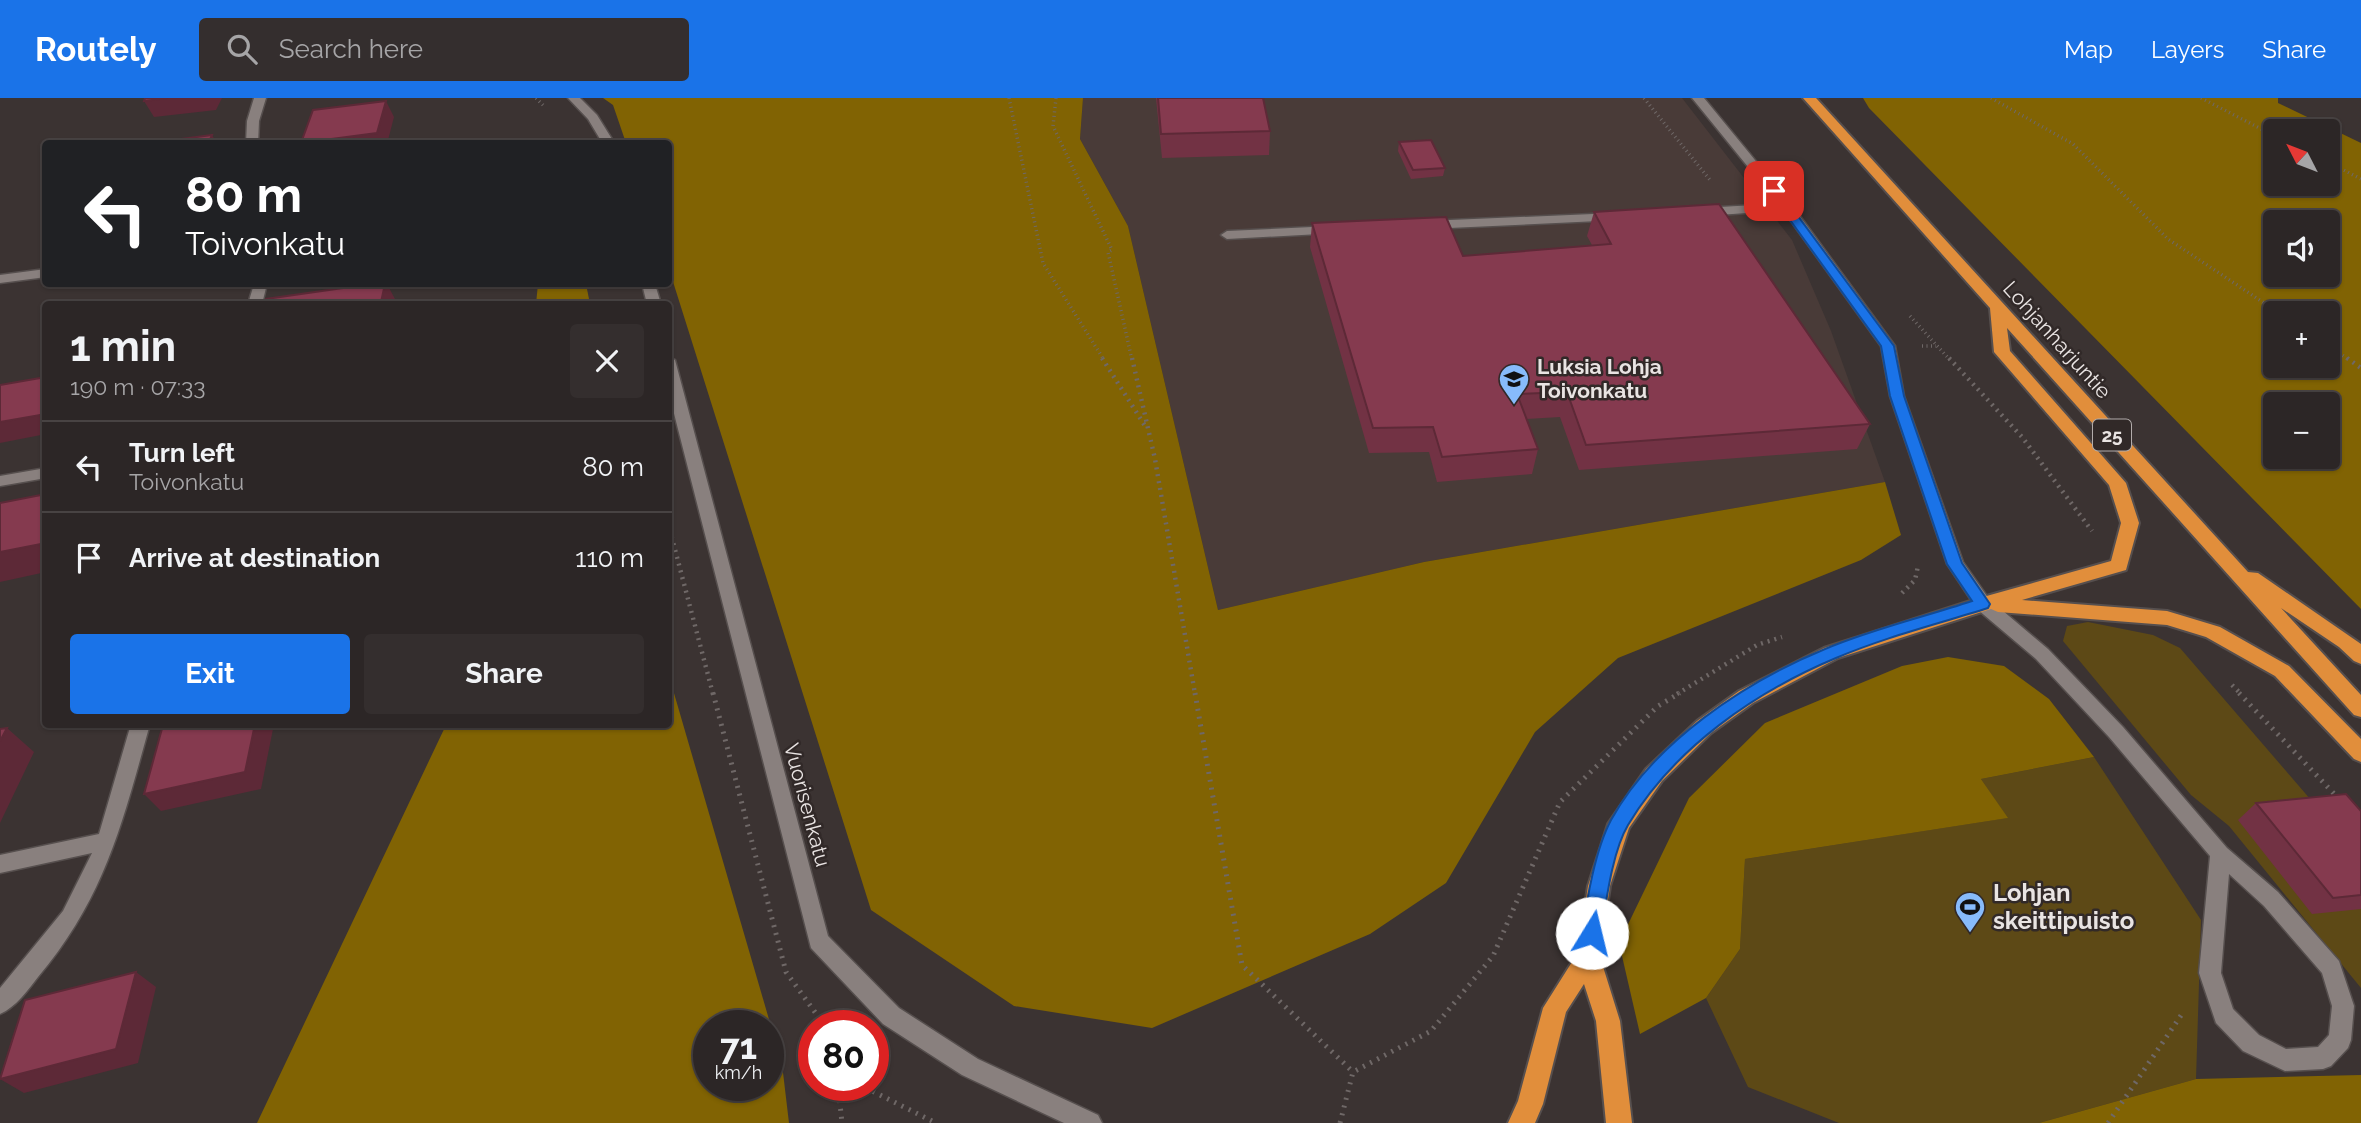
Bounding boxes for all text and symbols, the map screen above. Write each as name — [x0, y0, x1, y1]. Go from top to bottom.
search box — [199, 18, 689, 81]
text: Routely — [35, 30, 157, 69]
icon: search — [223, 30, 261, 68]
text: Search here — [279, 34, 423, 64]
text: Map — [2064, 35, 2113, 64]
text: Layers — [2151, 35, 2224, 64]
text: Share — [2262, 35, 2326, 64]
north arrow — [2263, 119, 2340, 196]
map controls — [2263, 119, 2340, 469]
pin — [1744, 161, 1804, 221]
text: 80 m — [185, 166, 302, 223]
icon: left — [70, 168, 161, 259]
icon: arrive — [1755, 172, 1793, 210]
button: sound — [2263, 210, 2340, 287]
text: Toivonkatu — [185, 225, 345, 262]
street label: Lohjanharjuntie — [1998, 276, 2117, 404]
button: + — [2263, 301, 2340, 378]
text: 1 min — [70, 322, 176, 371]
button: close — [570, 324, 644, 398]
place label: Luksia Lohja Toivonkatu — [1537, 354, 1662, 403]
school or university icon: Luksia Lohja Toivonkatu — [1497, 362, 1531, 406]
text: 190 m · 07:33 — [70, 373, 206, 400]
button: − — [2263, 392, 2340, 469]
road number: 25 — [2093, 420, 2131, 450]
text: Turn left — [129, 438, 235, 468]
icon: left — [70, 448, 108, 486]
text: 80 m — [582, 452, 644, 482]
text: Toivonkatu — [129, 468, 244, 495]
icon: arrive — [70, 539, 108, 577]
text: Arrive at destination — [129, 543, 380, 573]
text: 110 m — [575, 543, 644, 573]
button: Exit — [70, 634, 350, 714]
button: Share — [364, 634, 644, 714]
street label: Vuorisenkatu — [779, 740, 836, 869]
place label: Lohjan skeittipuisto — [1993, 878, 2134, 935]
sports icon: Lohjan skeittipuisto — [1953, 890, 1987, 934]
position arrow — [1555, 896, 1629, 970]
speed limit sign: 80 — [798, 1010, 889, 1101]
text: 71 — [720, 1026, 757, 1067]
text: km/h — [715, 1062, 762, 1083]

